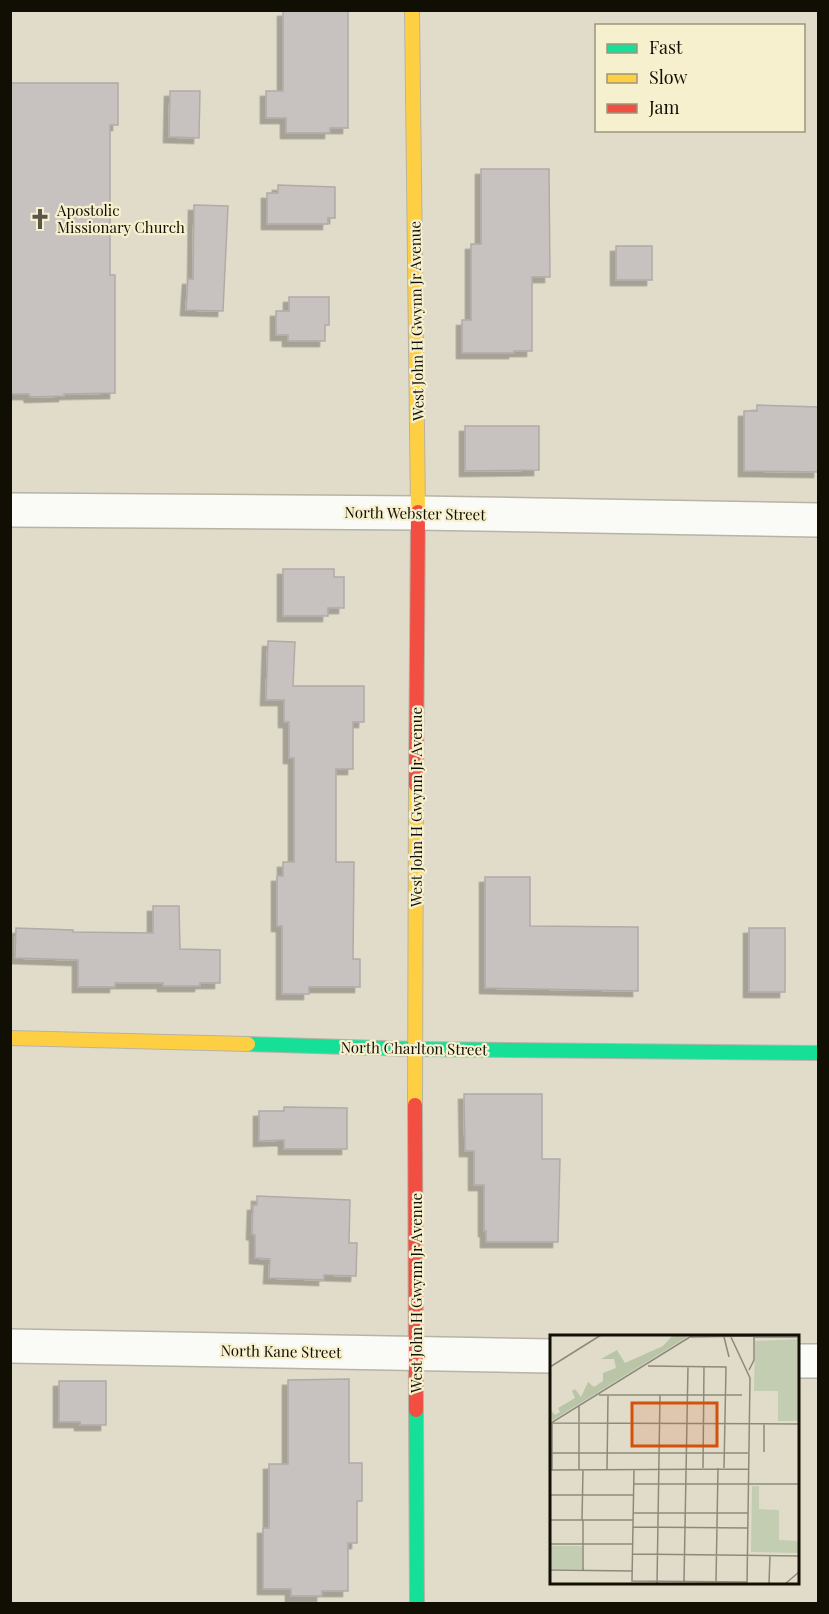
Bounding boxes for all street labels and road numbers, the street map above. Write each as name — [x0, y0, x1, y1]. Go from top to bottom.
street label: West John H Gwynn Jr Avenue — [404, 221, 428, 422]
street label: North Webster Street — [344, 502, 486, 524]
street label: West John H Gwynn Jr Avenue — [406, 707, 426, 908]
street label: North Charlton Street — [340, 1037, 488, 1059]
street label: West John H Gwynn Jr Avenue — [406, 1193, 426, 1394]
street label: North Kane Street — [220, 1340, 342, 1362]

